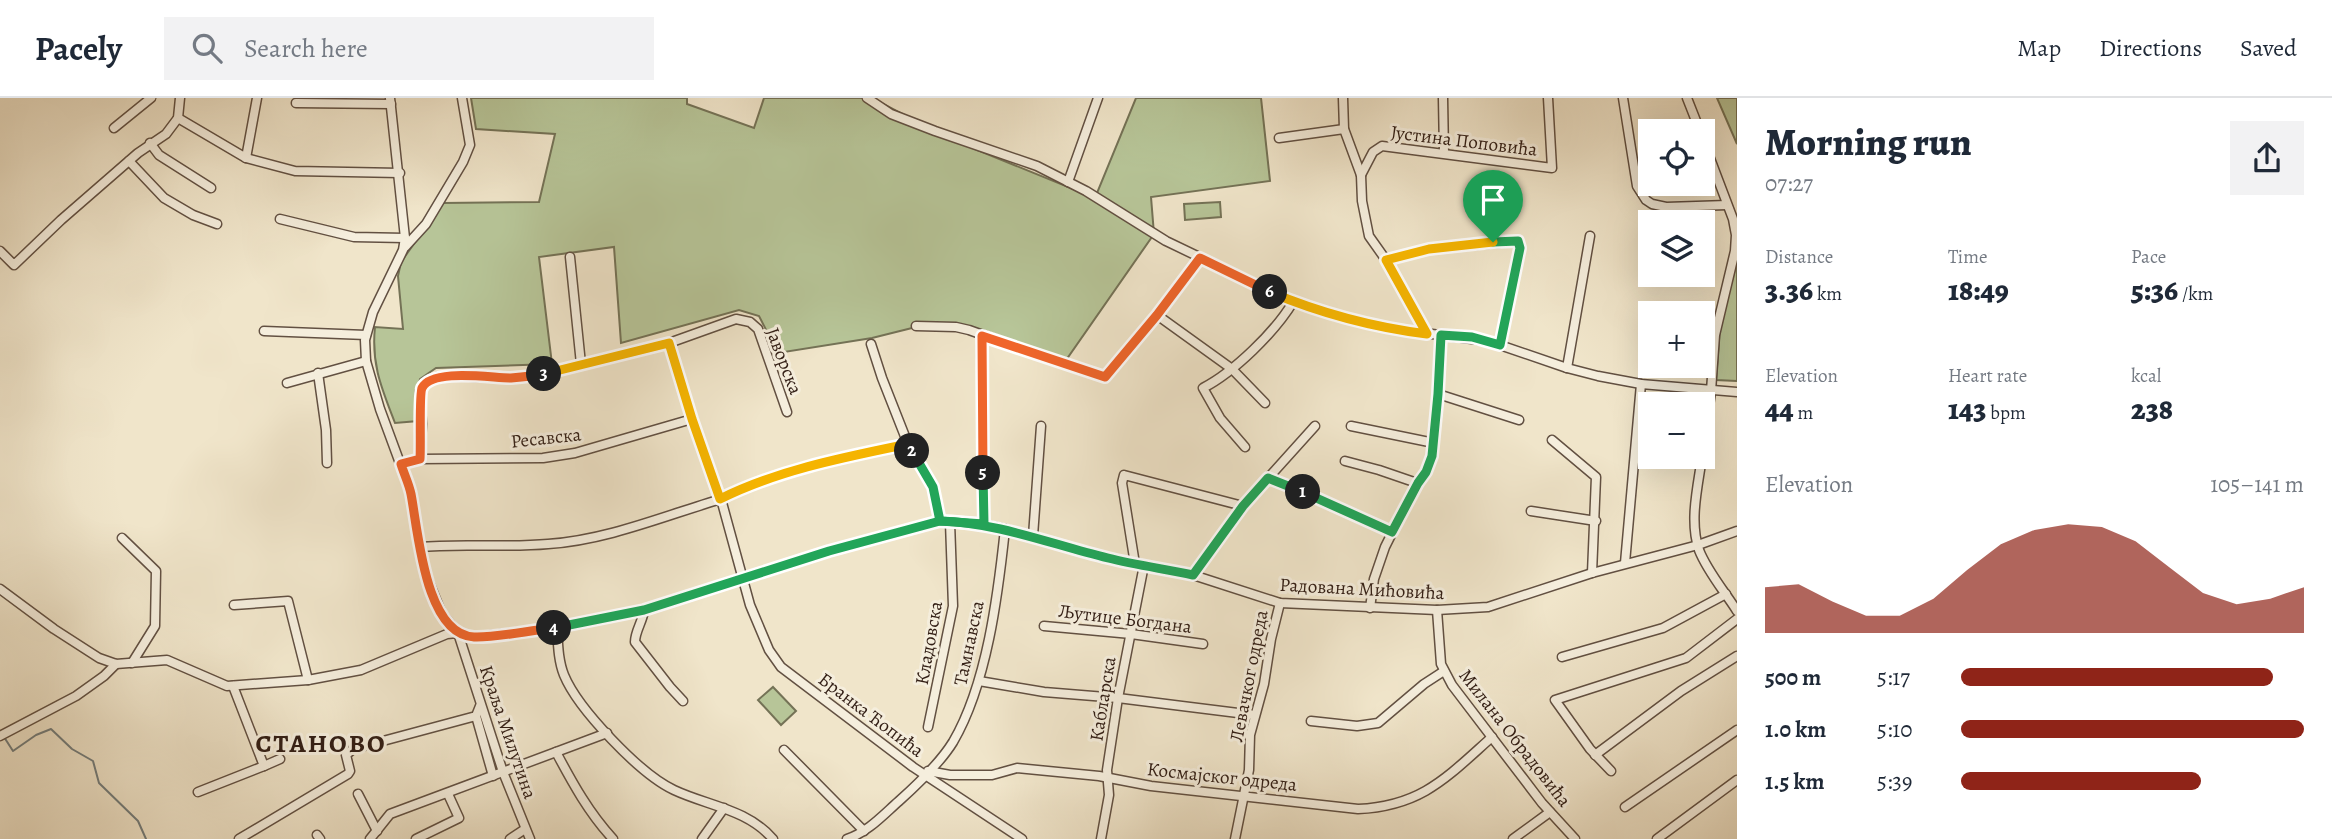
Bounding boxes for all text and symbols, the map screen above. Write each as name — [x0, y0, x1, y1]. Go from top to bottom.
search box — [164, 17, 654, 80]
text: Pacely — [35, 26, 122, 71]
icon: search — [188, 29, 226, 67]
text: Search here — [244, 31, 368, 66]
text: Map — [2017, 32, 2061, 64]
text: Directions — [2099, 32, 2202, 64]
text: Saved — [2240, 32, 2297, 64]
text: Morning run — [1765, 116, 1972, 168]
street label: Јустина Поповића — [1389, 119, 1539, 163]
map controls — [1638, 119, 1715, 469]
button: locate — [1638, 119, 1715, 196]
button: share — [2230, 121, 2304, 195]
text: 07:27 — [1765, 168, 1813, 199]
pin — [1463, 170, 1523, 242]
icon: arrive — [1474, 181, 1512, 219]
button: layers — [1638, 210, 1715, 287]
text: Distance — [1765, 244, 1833, 270]
text: Time — [1948, 244, 1987, 270]
text: Pace — [2131, 244, 2166, 270]
text: 3.36 — [1765, 270, 1813, 310]
text: 18:49 — [1948, 270, 2009, 310]
text: 5:36 — [2131, 270, 2178, 310]
pin: 6 — [1252, 274, 1288, 310]
text: 6 — [1265, 278, 1274, 304]
text: km — [1813, 281, 1842, 307]
text: /km — [2178, 281, 2213, 307]
button: + — [1638, 301, 1715, 378]
street label: Јаворска — [759, 324, 809, 398]
pin: 3 — [526, 356, 562, 392]
text: 3 — [539, 360, 548, 386]
text: Elevation — [1765, 363, 1838, 389]
text: Heart rate — [1948, 363, 2027, 389]
text: kcal — [2131, 363, 2161, 389]
text: 44 — [1765, 389, 1794, 429]
text: 143 — [1948, 389, 1987, 429]
text: 238 — [2131, 389, 2173, 429]
button: − — [1638, 392, 1715, 469]
text: m — [1794, 400, 1813, 426]
text: bpm — [1987, 400, 2026, 426]
street label: Ресавска — [510, 421, 583, 455]
pin: 2 — [894, 434, 930, 468]
text: 2 — [907, 437, 916, 463]
pin: 5 — [965, 456, 1000, 490]
text: 5 — [978, 459, 987, 485]
text: Elevation — [1765, 469, 1853, 500]
text: 105–141 m — [2210, 469, 2304, 500]
pin: 1 — [1286, 474, 1320, 510]
text: 1 — [1299, 478, 1306, 504]
street label: Радована Мићовића — [1279, 572, 1445, 606]
street label: Тамнавска — [947, 598, 991, 688]
street label: Љутице Богдана — [1057, 598, 1193, 640]
street label: Кладовска — [909, 599, 949, 687]
street label: Левачког одреда — [1223, 608, 1275, 744]
pin: 4 — [536, 610, 572, 646]
text: 4 — [549, 614, 558, 640]
street label: Кабларска — [1083, 655, 1123, 743]
street label: Краља Милутина — [473, 662, 543, 803]
text: 500 m — [1765, 662, 1821, 693]
text: 5:17 — [1877, 662, 1910, 693]
street label: Милана Обрадовића — [1453, 664, 1577, 813]
street label: Бранка Ћопића — [813, 667, 929, 764]
text: 1.0 km — [1765, 714, 1826, 745]
text: 5:10 — [1877, 714, 1913, 745]
district label: СТАНОВО — [256, 726, 386, 761]
street label: Космајског одреда — [1146, 756, 1298, 798]
text: 1.5 km — [1765, 766, 1825, 797]
text: 5:39 — [1877, 766, 1912, 797]

